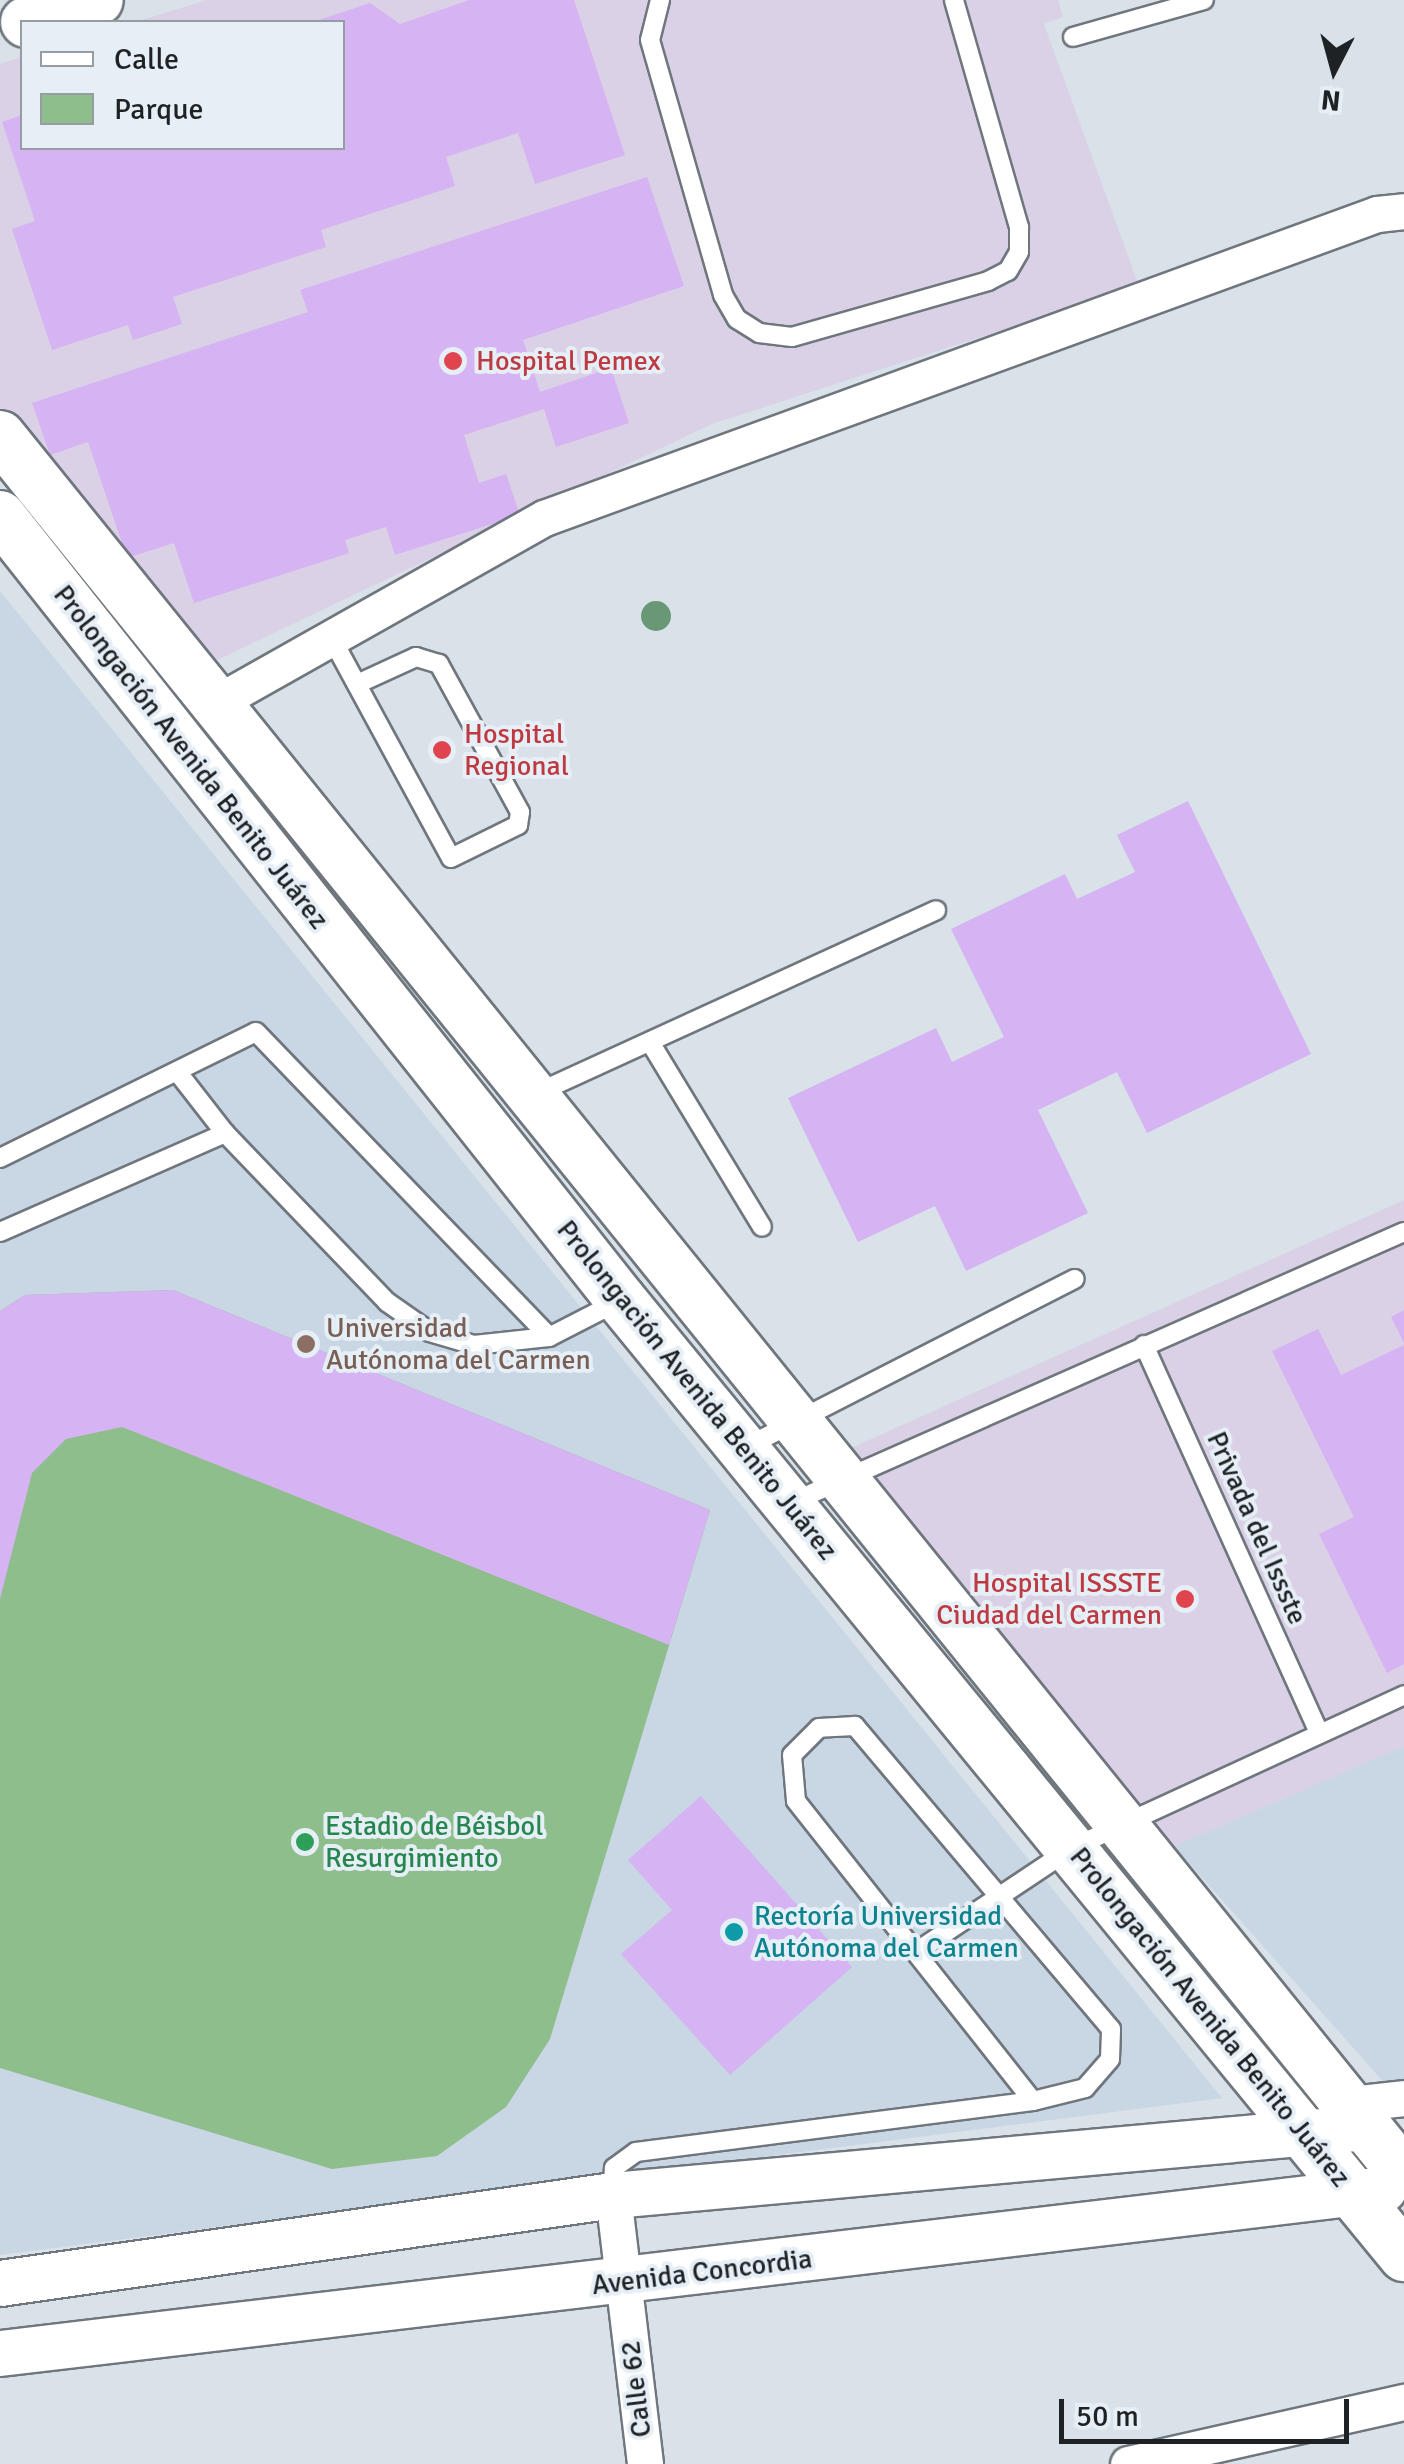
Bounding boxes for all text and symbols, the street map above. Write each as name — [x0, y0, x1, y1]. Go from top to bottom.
legend — [20, 20, 345, 150]
north arrow — [1284, 20, 1384, 120]
text: Calle — [114, 41, 179, 78]
text: N — [1319, 82, 1342, 118]
text: Parque — [114, 91, 204, 128]
place label: Hospital Pemex — [476, 344, 661, 378]
marker: Hospital Pemex — [440, 348, 466, 374]
street label: Prolongación Avenida Benito Juárez — [46, 578, 336, 936]
place label: Hospital Regional — [464, 717, 569, 783]
marker: Hospital Regional — [429, 737, 455, 763]
street label: Prolongación Avenida Benito Juárez — [550, 1214, 844, 1566]
place label: Universidad Autónoma del Carmen — [326, 1311, 591, 1377]
marker: Universidad Autónoma del Carmen — [295, 1333, 317, 1355]
street label: Privada del Issste — [1199, 1426, 1315, 1630]
place label: Hospital ISSSTE Ciudad del Carmen — [936, 1566, 1162, 1632]
marker: Hospital ISSSTE Ciudad del Carmen — [1172, 1586, 1198, 1612]
place label: Estadio de Béisbol Resurgimiento — [325, 1809, 543, 1875]
marker: Estadio de Béisbol Resurgimiento — [294, 1831, 316, 1853]
street label: Prolongación Avenida Benito Juárez — [1063, 1841, 1357, 2193]
place label: Rectoría Universidad Autónoma del Carmen — [754, 1899, 1019, 1965]
marker: Rectoría Universidad Autónoma del Carmen — [723, 1921, 745, 1943]
street label: Avenida Concordia — [590, 2242, 814, 2302]
street label: Calle 62 — [613, 2339, 659, 2439]
scale bar — [1064, 2379, 1354, 2441]
text: 50 m — [1076, 2398, 1139, 2435]

